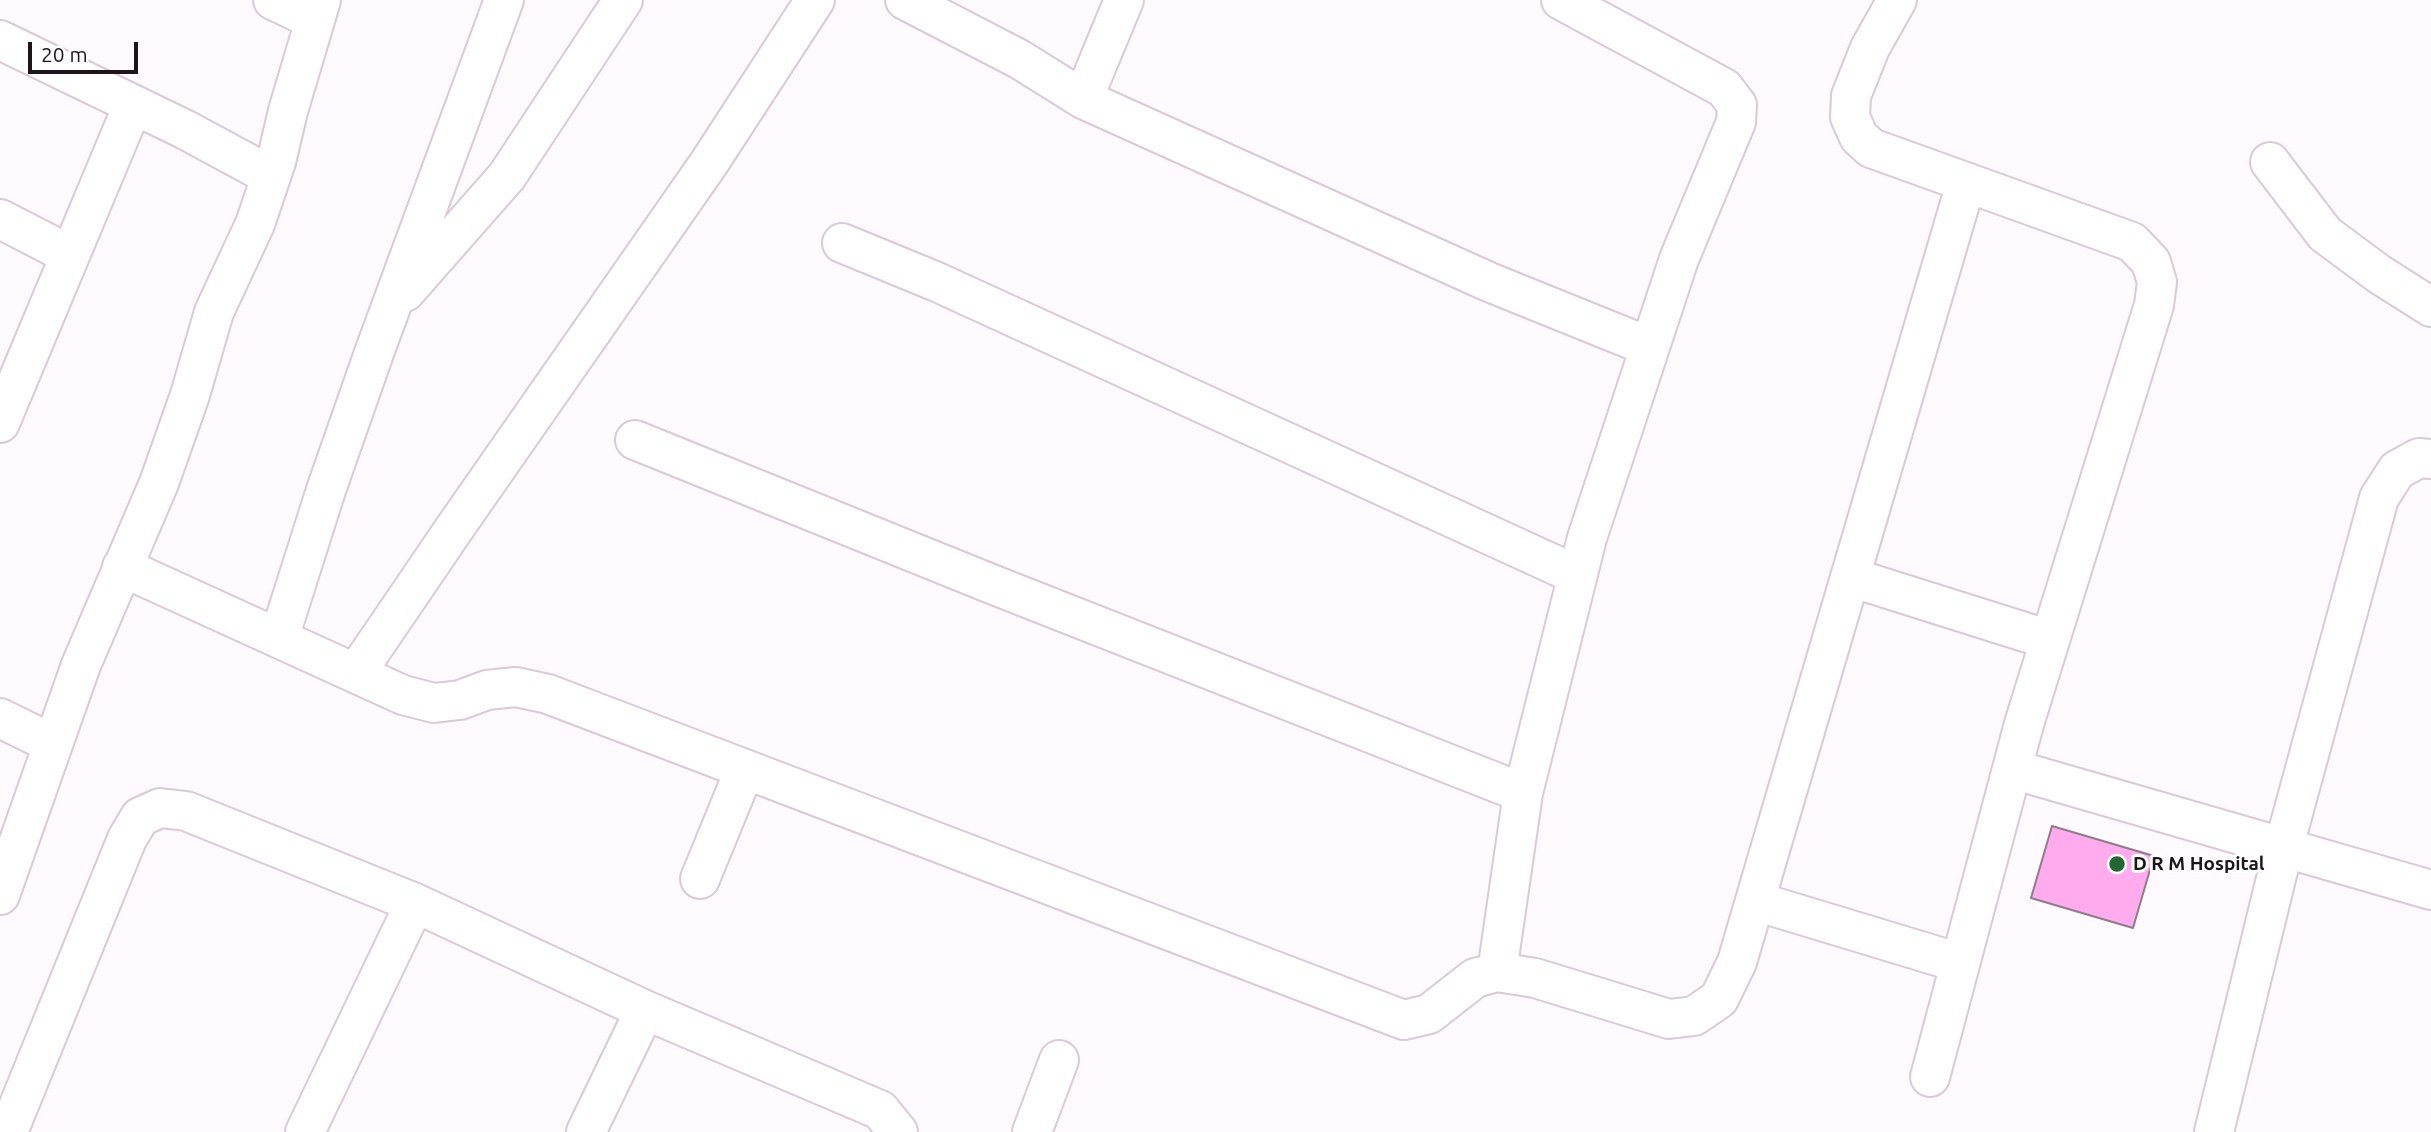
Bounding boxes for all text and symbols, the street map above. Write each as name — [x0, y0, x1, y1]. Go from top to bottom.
scale bar — [32, 28, 142, 72]
text: 20 m — [41, 42, 88, 66]
place label: D R M Hospital — [2133, 853, 2265, 875]
marker: D R M Hospital — [2107, 854, 2127, 874]

